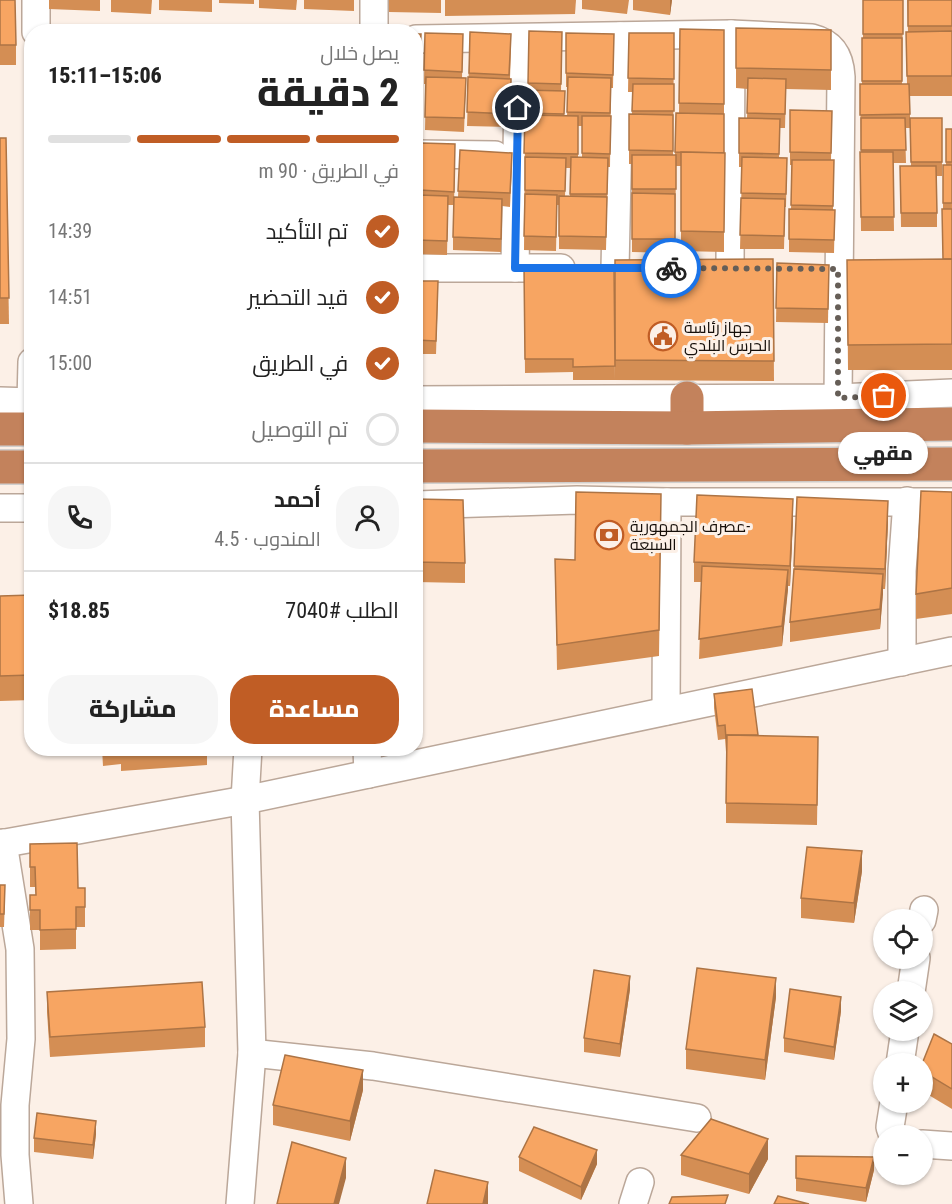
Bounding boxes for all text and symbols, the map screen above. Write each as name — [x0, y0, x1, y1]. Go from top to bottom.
text: يصل خلال — [320, 41, 399, 65]
text: 15:06–15:11 — [48, 63, 162, 88]
text: 2 دقيقة — [257, 70, 399, 116]
pin — [492, 82, 543, 133]
icon: home — [501, 91, 534, 124]
text: في الطريق · 90 m — [258, 159, 399, 183]
icon: check — [366, 215, 399, 248]
text: 14:39 — [48, 219, 92, 243]
text: تم التأكيد — [266, 219, 348, 244]
courier — [641, 238, 701, 298]
icon: bike — [655, 252, 688, 285]
icon: check — [366, 281, 399, 314]
text: 14:51 — [48, 285, 92, 309]
text: قيد التحضير — [248, 285, 348, 310]
place label: جهاز رئاسة الحرس البلدي — [684, 318, 771, 359]
public building icon: جهاز رئاسة الحرس البلدي — [647, 320, 679, 352]
icon: check — [366, 347, 399, 380]
text: 15:00 — [48, 351, 92, 375]
text: في الطريق — [252, 351, 348, 376]
pin — [858, 370, 909, 421]
icon: bag — [867, 379, 900, 412]
text: تم التوصيل — [252, 417, 348, 442]
callout: مقهي — [839, 432, 929, 474]
text: مقهي — [853, 441, 913, 465]
button: phone — [48, 486, 111, 549]
button: person — [336, 486, 399, 549]
text: أحمد — [274, 487, 321, 512]
place label: مصرف الجمهورية- السبعة — [630, 517, 750, 554]
bank icon: مصرف الجمهورية- السبعة — [593, 519, 625, 551]
text: المندوب · 4.5 — [214, 527, 321, 551]
text: $18.85 — [48, 598, 110, 623]
text: الطلب #7040 — [285, 598, 399, 623]
button: مشاركة — [48, 675, 218, 744]
button: مساعدة — [230, 675, 399, 744]
map controls — [873, 909, 933, 1185]
button: locate — [873, 909, 933, 969]
button: layers — [873, 981, 933, 1041]
button: + — [873, 1053, 933, 1113]
button: − — [873, 1125, 933, 1185]

